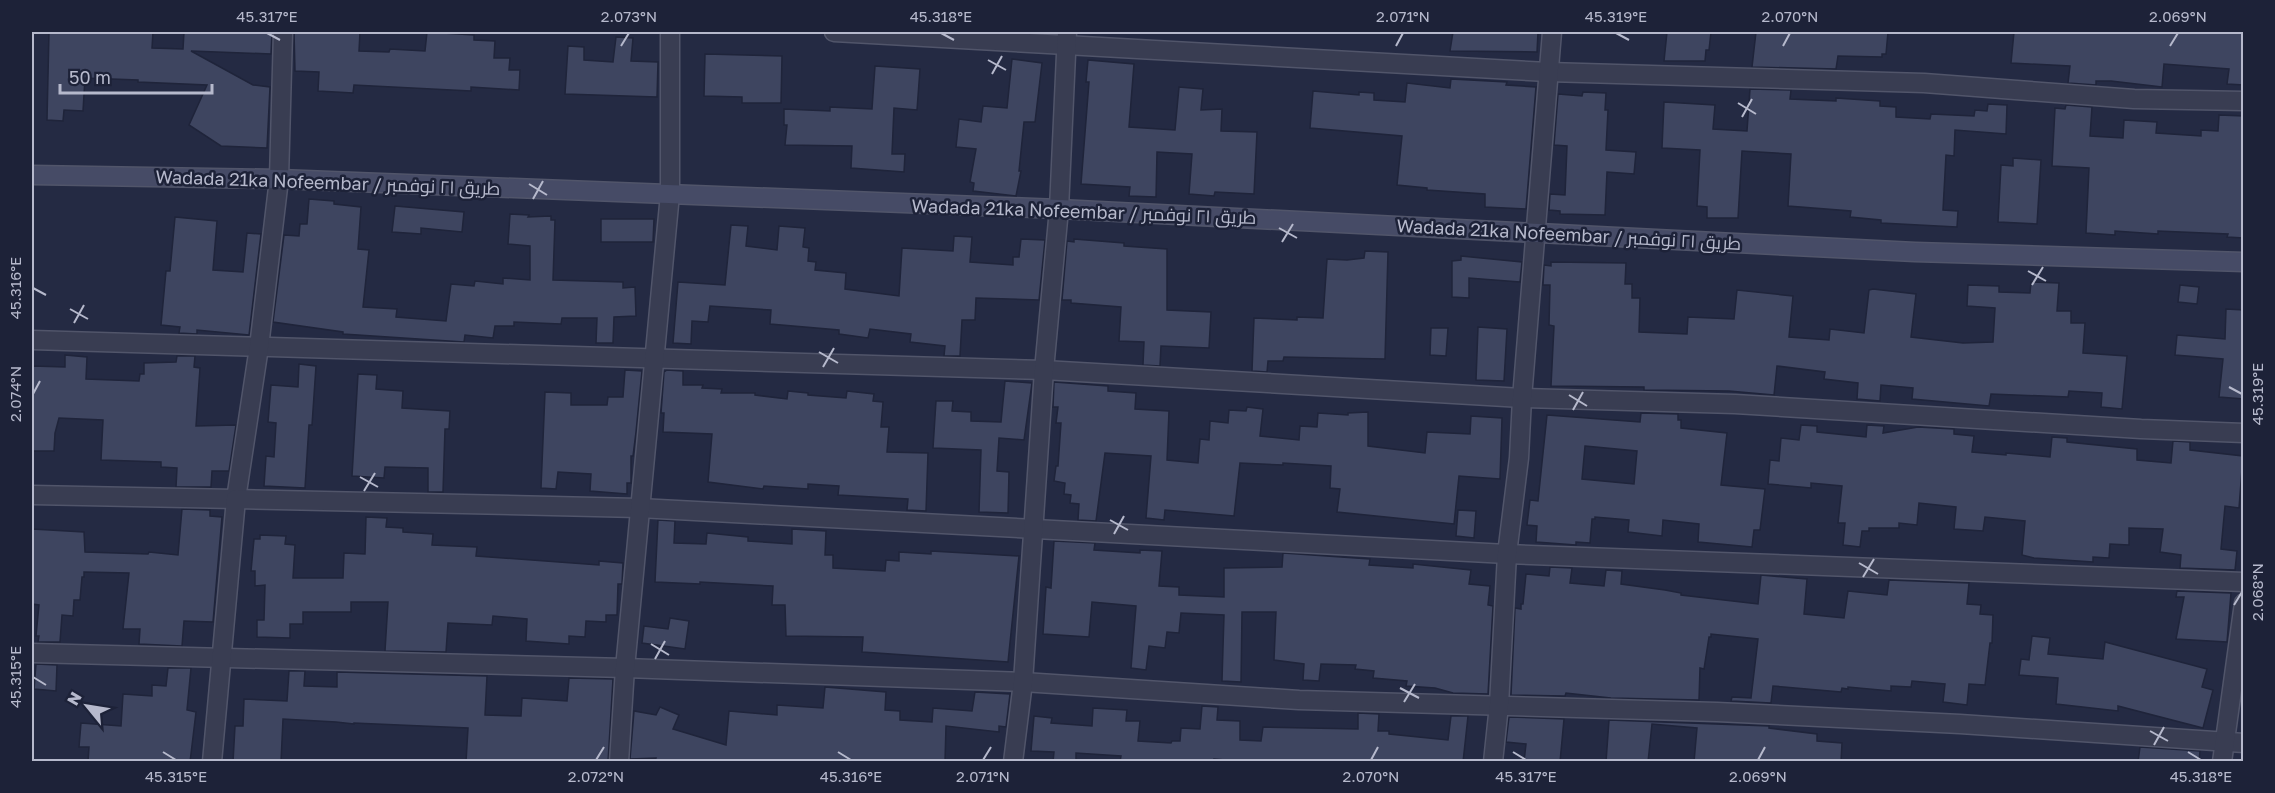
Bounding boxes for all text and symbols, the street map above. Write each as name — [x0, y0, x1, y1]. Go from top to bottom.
text: 45.317°E — [236, 7, 298, 25]
text: 2.073°N — [601, 7, 657, 25]
text: 45.318°E — [910, 7, 972, 25]
text: 2.071°N — [1376, 7, 1430, 25]
text: 45.319°E — [1585, 7, 1647, 25]
text: 2.070°N — [1761, 7, 1819, 25]
text: 2.069°N — [2149, 7, 2207, 25]
scale bar — [60, 57, 212, 95]
text: 50 m — [69, 66, 111, 88]
street label: Wadada 21ka Nofeembar / طريق ٢١ نوفمبر — [155, 165, 501, 201]
street label: Wadada 21ka Nofeembar / طريق ٢١ نوفمبر — [911, 194, 1257, 230]
street label: Wadada 21ka Nofeembar / طريق ٢١ نوفمبر — [1396, 214, 1742, 256]
text: 45.316°E — [6, 257, 24, 319]
text: 45.319°E — [2248, 363, 2266, 425]
text: 2.074°N — [6, 366, 24, 422]
text: 2.068°N — [2248, 563, 2266, 621]
text: 45.315°E — [6, 646, 24, 708]
north arrow — [57, 676, 117, 736]
text: N — [62, 688, 86, 709]
text: 45.315°E — [145, 767, 207, 785]
text: 2.072°N — [568, 767, 624, 785]
text: 45.316°E — [820, 767, 882, 785]
text: 2.071°N — [956, 767, 1010, 785]
text: 2.070°N — [1342, 767, 1400, 785]
text: 45.317°E — [1495, 767, 1557, 785]
text: 2.069°N — [1729, 767, 1787, 785]
text: 45.318°E — [2170, 767, 2232, 785]

